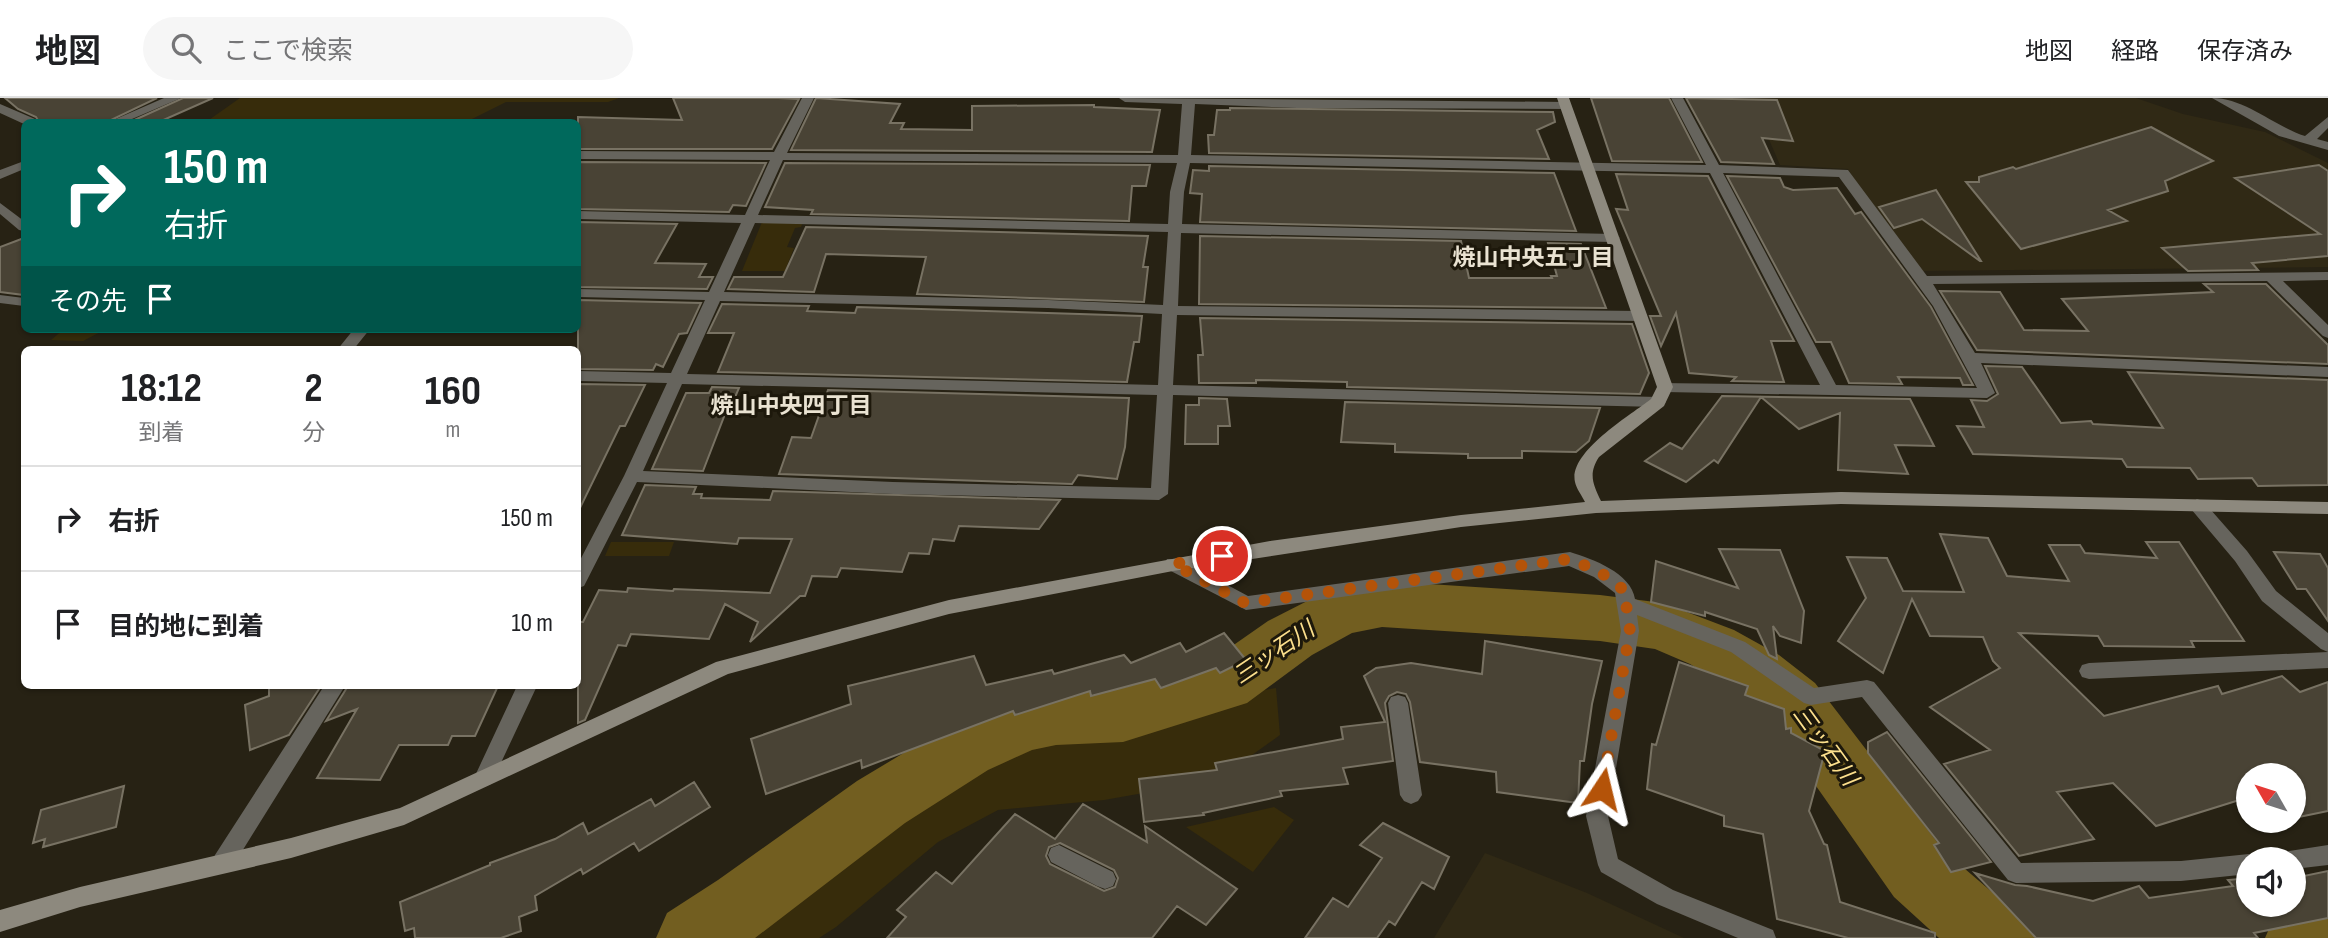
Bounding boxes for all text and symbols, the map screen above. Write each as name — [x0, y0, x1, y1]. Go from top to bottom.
search box — [143, 17, 633, 80]
icon: search — [167, 29, 205, 67]
text: 地図 — [35, 32, 101, 72]
text: ここで検索 — [223, 36, 353, 67]
text: 地図 — [2025, 37, 2073, 66]
text: 経路 — [2111, 37, 2159, 66]
text: 保存済み — [2197, 37, 2293, 66]
text: 150 m — [164, 139, 268, 198]
icon: right — [49, 147, 140, 238]
text: 右折 — [164, 207, 228, 246]
district label: 焼山中央五丁目 — [1453, 244, 1614, 272]
icon: arrive — [141, 280, 179, 318]
text: その先 — [49, 287, 127, 318]
text: 18:12 — [121, 363, 202, 414]
text: 2 — [304, 363, 323, 414]
text: 160 — [425, 366, 481, 417]
district label: 焼山中央四丁目 — [711, 392, 872, 420]
text: m — [446, 416, 460, 444]
text: 到着 — [138, 419, 184, 447]
text: 分 — [302, 419, 325, 447]
icon: right — [49, 500, 87, 538]
text: 150 m — [501, 503, 553, 534]
text: 右折 — [108, 507, 160, 538]
pin — [1192, 526, 1252, 586]
icon: arrive — [1203, 537, 1241, 575]
icon: arrive — [49, 605, 87, 643]
text: 10 m — [511, 608, 553, 639]
text: 目的地に到着 — [108, 612, 264, 643]
water label: 三ッ石川 — [1228, 614, 1322, 690]
water label: 三ッ石川 — [1787, 701, 1865, 794]
position arrow — [1565, 752, 1639, 826]
north arrow — [2236, 763, 2306, 833]
map controls — [2236, 763, 2306, 917]
button: sound — [2236, 847, 2306, 917]

